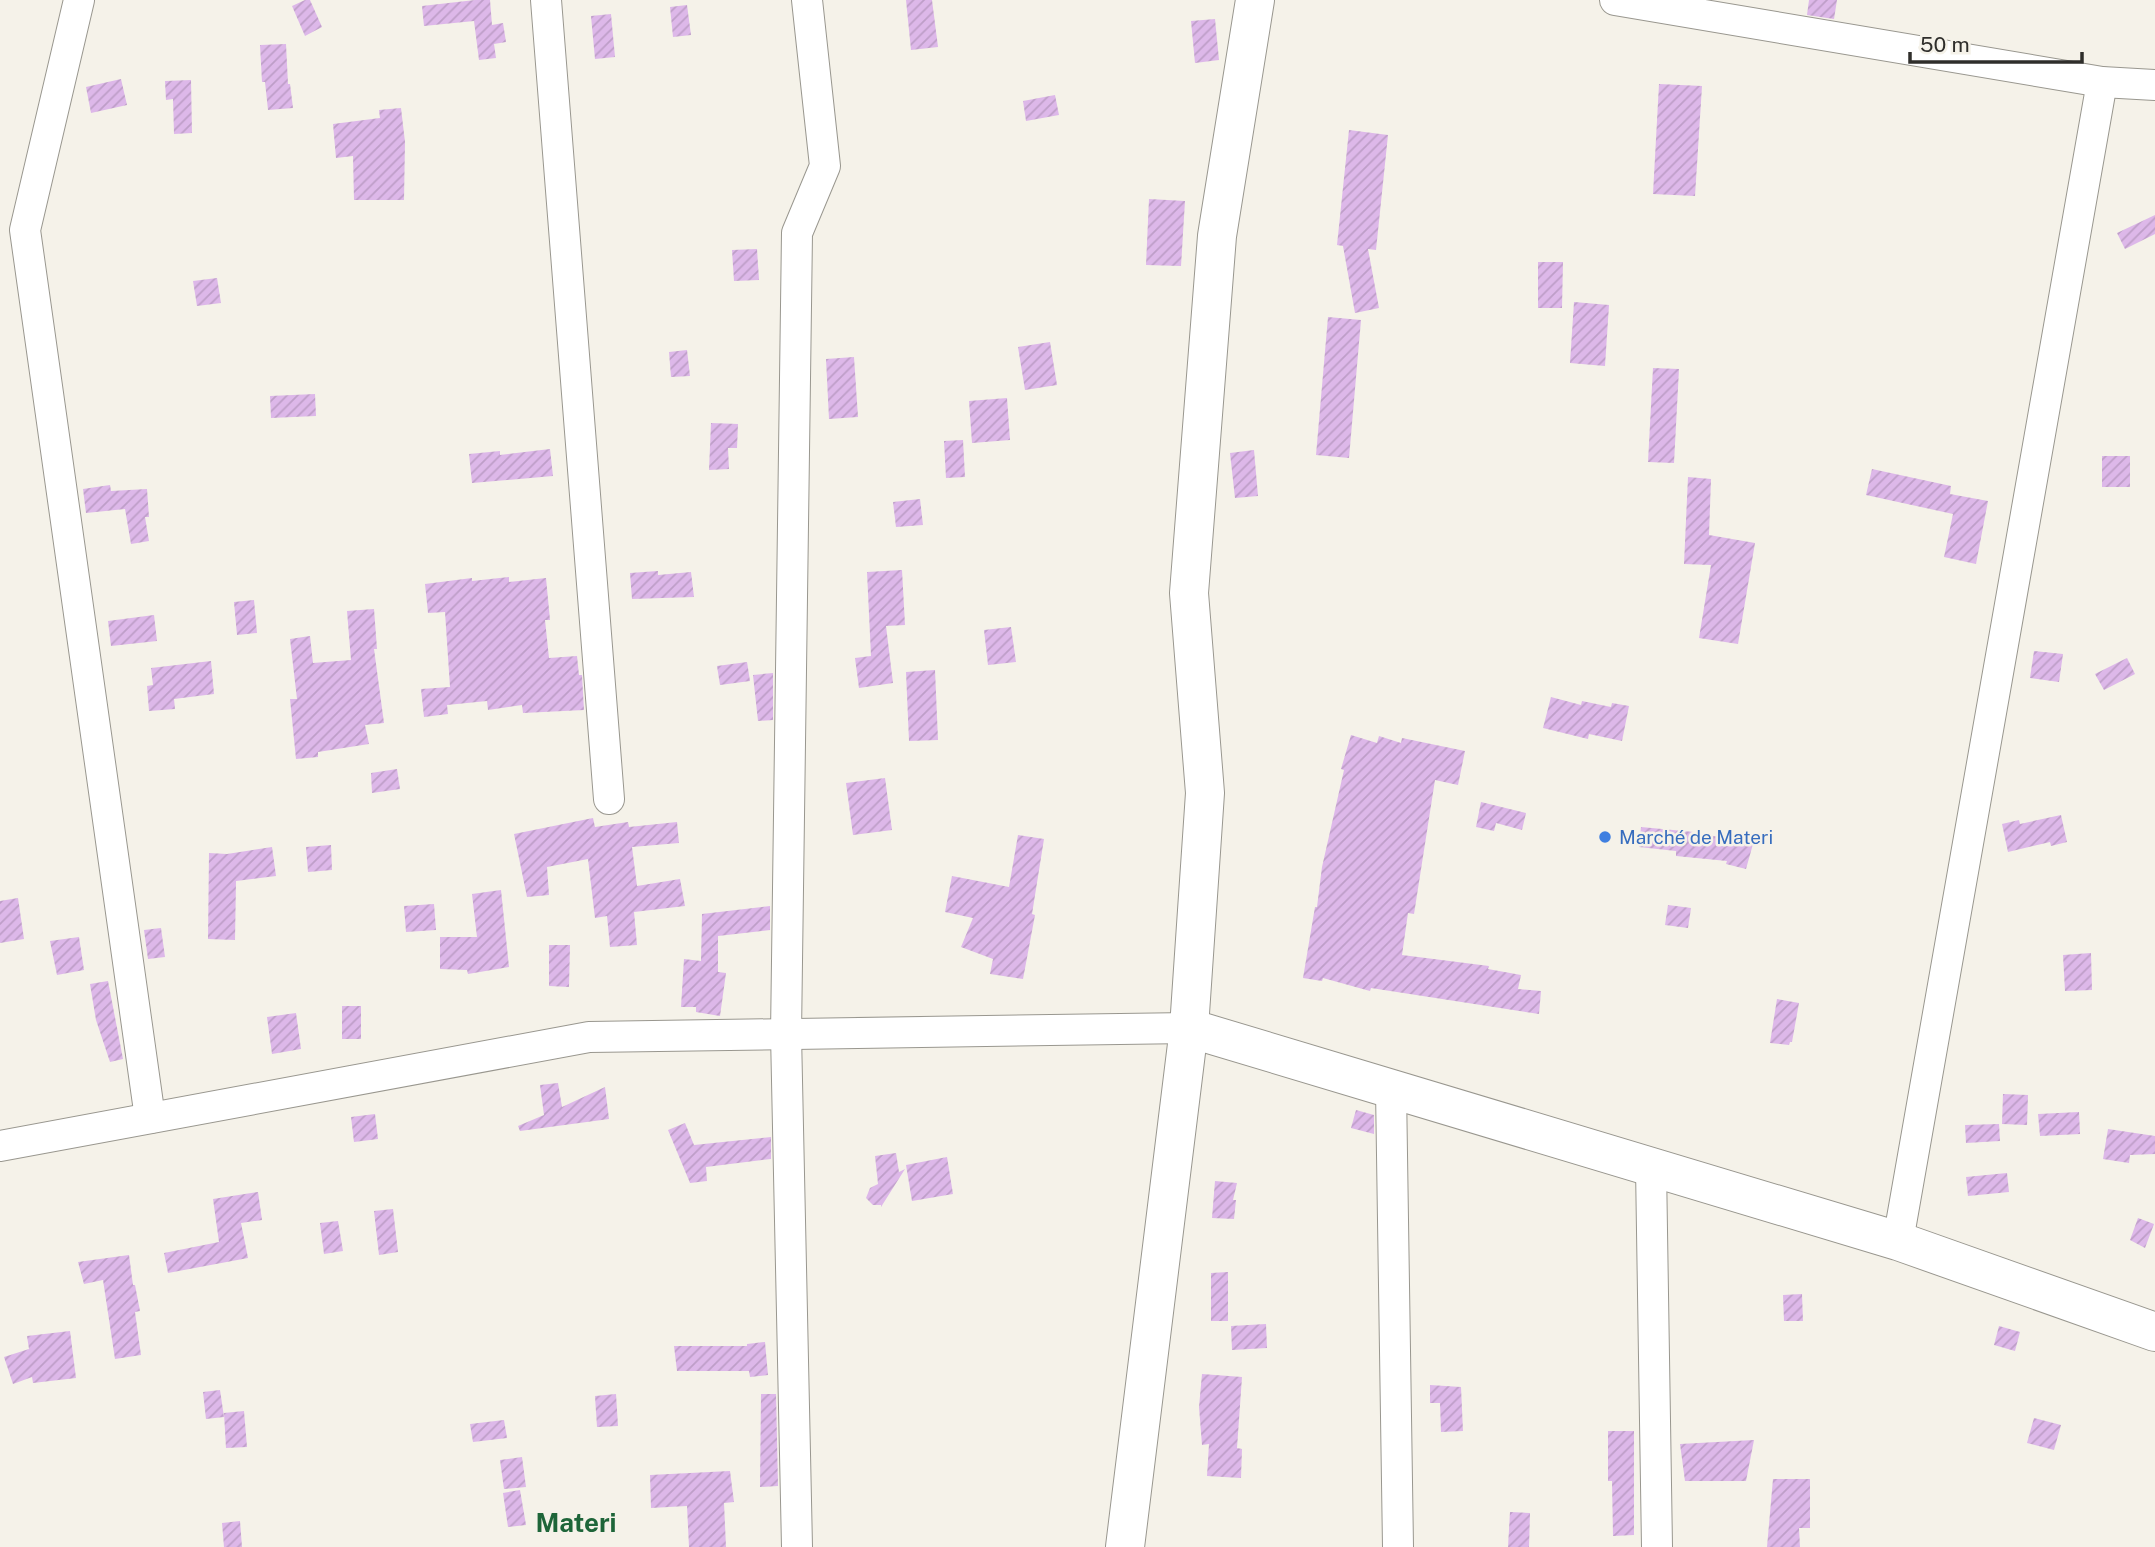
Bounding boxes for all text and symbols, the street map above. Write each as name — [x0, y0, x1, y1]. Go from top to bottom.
scale bar — [1910, 21, 2082, 65]
text: 50 m — [1920, 32, 1970, 57]
place label: Marché de Materi — [1619, 826, 1773, 848]
marker: Marché de Materi — [1597, 829, 1613, 845]
district label: Materi — [535, 1507, 617, 1538]

